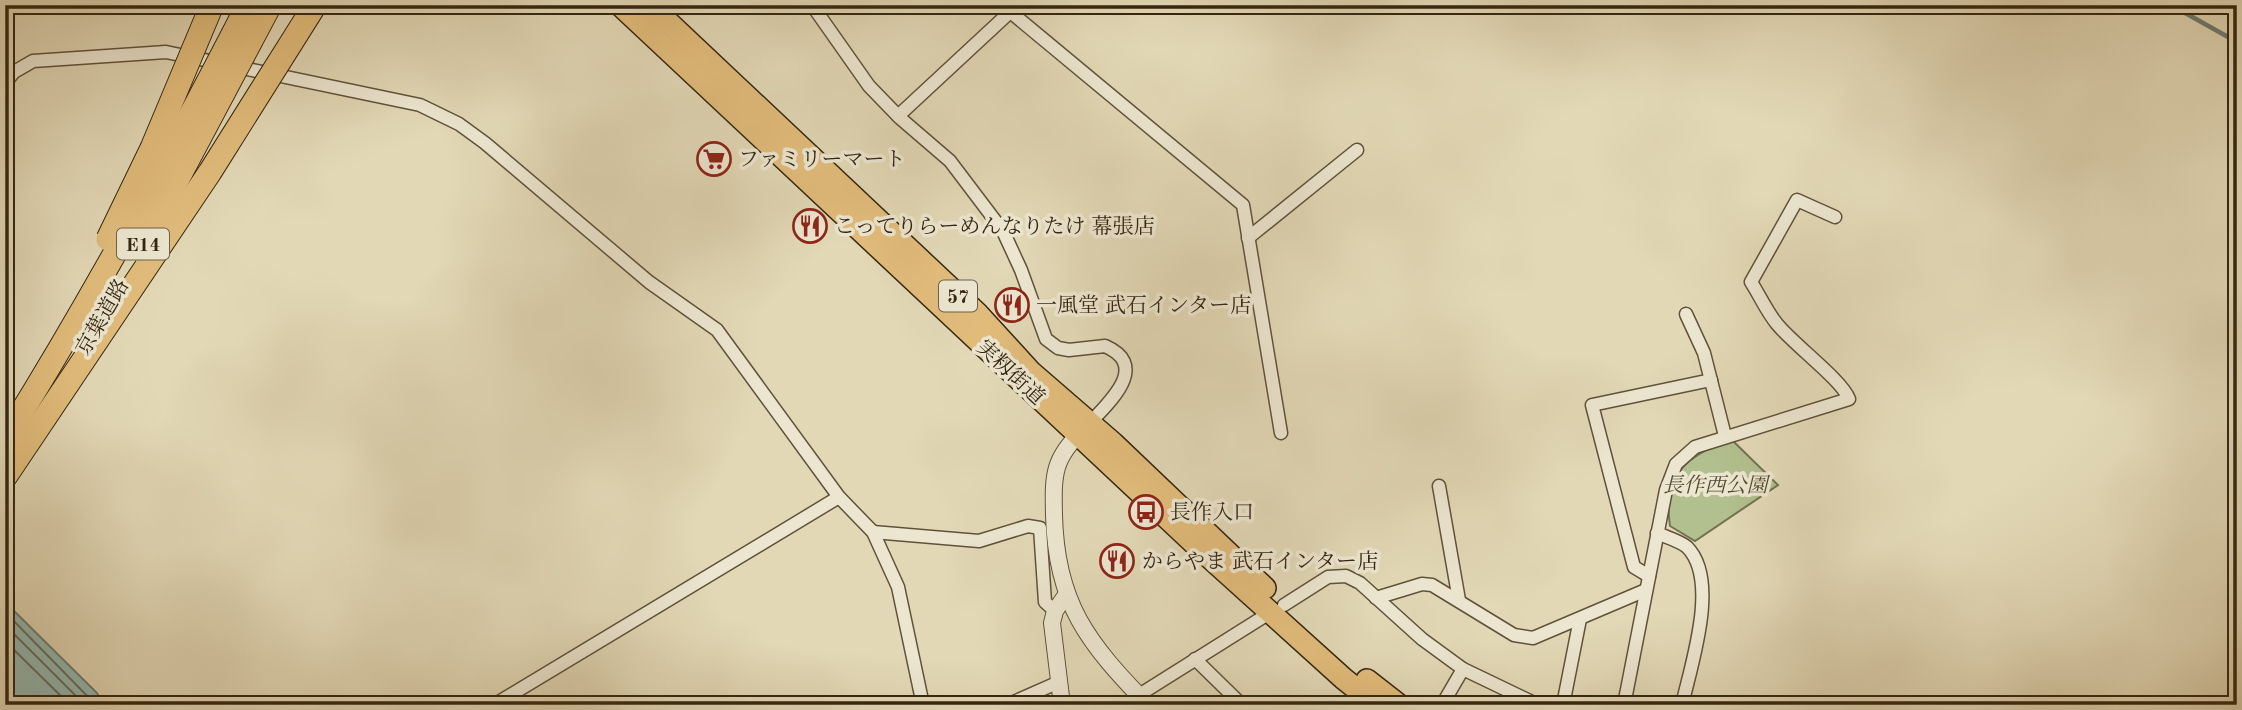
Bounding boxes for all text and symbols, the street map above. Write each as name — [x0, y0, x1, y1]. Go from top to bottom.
supermarket icon: ファミリーマート — [695, 140, 733, 178]
place label: ファミリーマート — [738, 150, 906, 171]
restaurant icon: こってりらーめんなりたけ 幕張店 — [791, 207, 829, 245]
place label: こってりらーめんなりたけ 幕張店 — [834, 215, 1154, 238]
road number: E14 — [117, 228, 169, 260]
street label: 京葉道路 — [71, 275, 133, 359]
road number: 57 — [939, 280, 977, 312]
restaurant icon: 一風堂 武石インター店 — [993, 286, 1031, 324]
place label: 一風堂 武石インター店 — [1036, 294, 1251, 317]
street label: 実籾街道 — [972, 335, 1049, 409]
park label: 長作西公園 — [1663, 474, 1770, 497]
bus stop icon: 長作入口 — [1127, 493, 1165, 531]
place label: 長作入口 — [1170, 501, 1254, 524]
restaurant icon: からやま 武石インター店 — [1098, 542, 1136, 580]
place label: からやま 武石インター店 — [1142, 550, 1378, 573]

